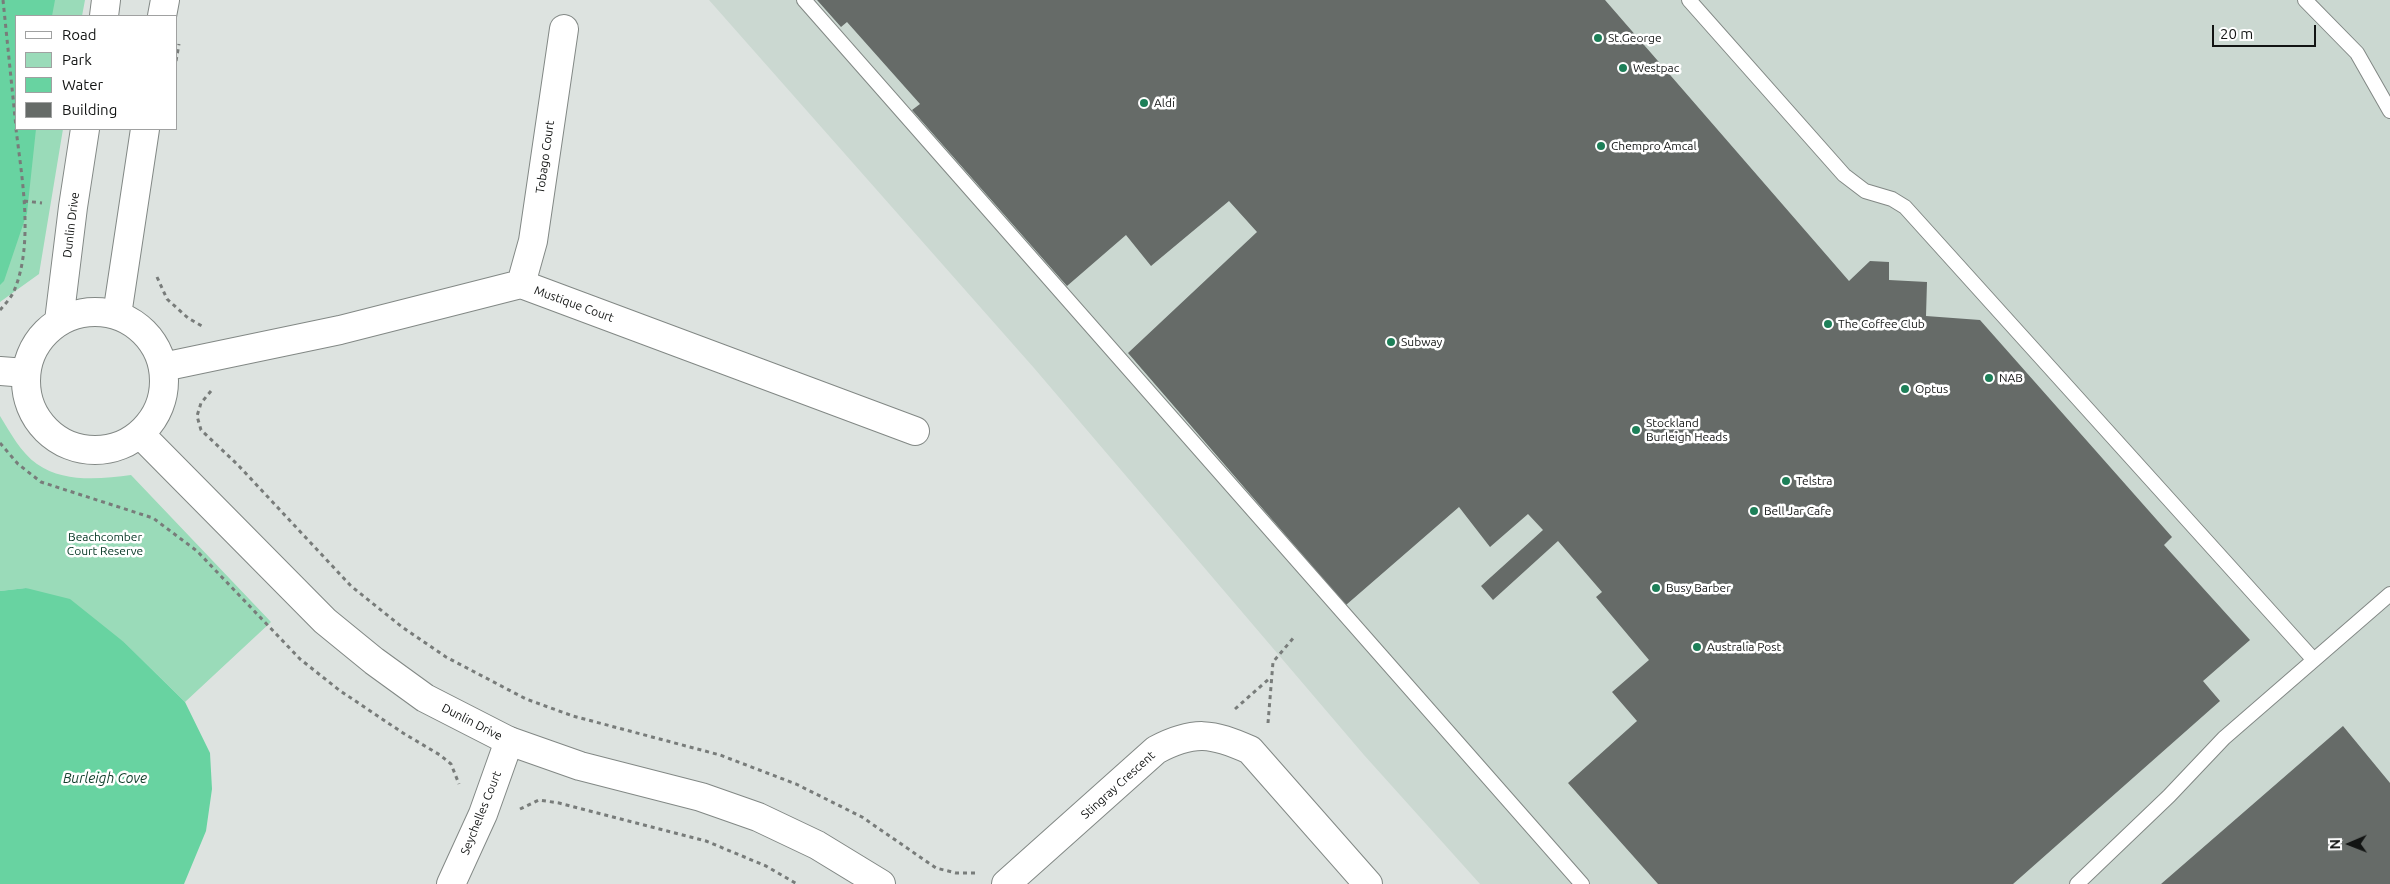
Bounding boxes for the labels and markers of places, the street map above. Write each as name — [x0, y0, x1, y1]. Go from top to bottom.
place label: St.George — [1608, 31, 1662, 45]
marker: St.George — [1592, 32, 1604, 44]
place label: Westpac — [1633, 61, 1679, 75]
marker: Westpac — [1617, 62, 1629, 74]
place label: Aldi — [1154, 96, 1175, 110]
marker: Aldi — [1138, 97, 1150, 109]
place label: Chempro Amcal — [1611, 139, 1697, 153]
marker: Chempro Amcal — [1595, 140, 1607, 152]
place label: The Coffee Club — [1838, 317, 1925, 331]
marker: The Coffee Club — [1822, 318, 1834, 330]
place label: Subway — [1401, 335, 1442, 349]
marker: Subway — [1385, 336, 1397, 348]
place label: NAB — [1999, 371, 2023, 385]
marker: NAB — [1983, 372, 1995, 384]
place label: Optus — [1915, 382, 1948, 396]
marker: Optus — [1899, 383, 1911, 395]
place label: Stockland Burleigh Heads — [1646, 416, 1728, 444]
marker: Stockland Burleigh Heads — [1630, 424, 1642, 436]
place label: Telstra — [1796, 474, 1832, 488]
marker: Telstra — [1780, 475, 1792, 487]
place label: Bell Jar Cafe — [1764, 504, 1831, 518]
marker: Bell Jar Cafe — [1748, 505, 1760, 517]
place label: Busy Barber — [1666, 581, 1731, 595]
marker: Busy Barber — [1650, 582, 1662, 594]
place label: Australia Post — [1707, 640, 1781, 654]
marker: Australia Post — [1691, 641, 1703, 653]

